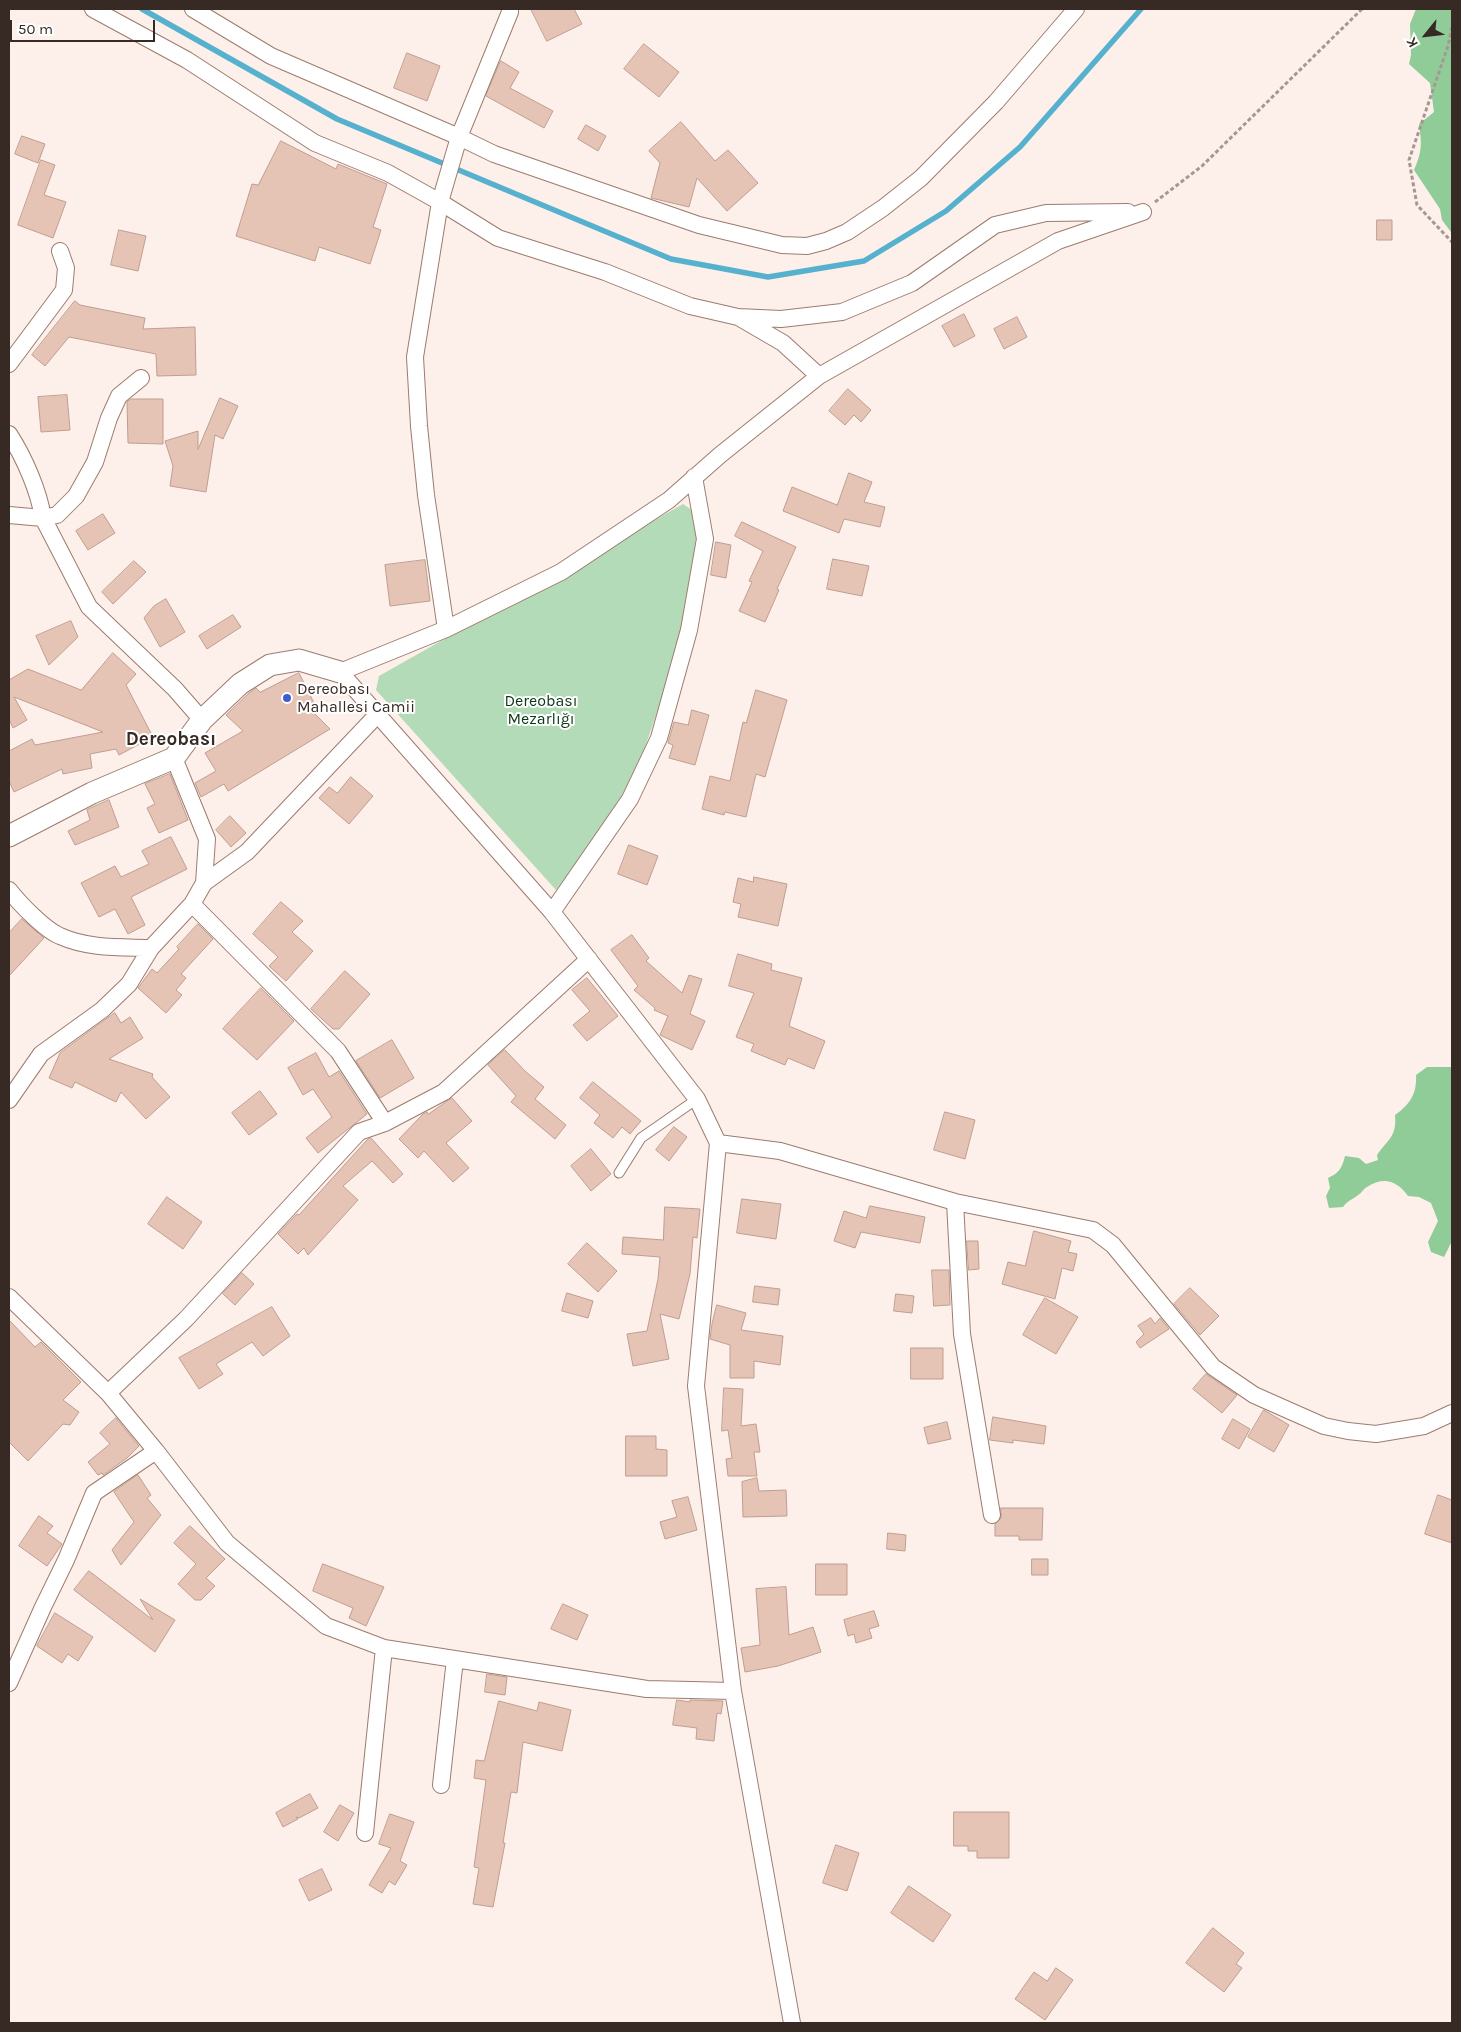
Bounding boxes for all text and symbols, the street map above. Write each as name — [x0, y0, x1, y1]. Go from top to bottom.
scale bar — [12, 10, 158, 42]
north arrow — [1401, 10, 1451, 60]
text: 50 m — [18, 20, 53, 38]
text: K — [1403, 34, 1422, 51]
place label: Dereobası Mahallesi Camii — [297, 679, 415, 717]
park label: Dereobası Mezarlığı — [505, 691, 577, 729]
marker: Dereobası Mahallesi Camii — [281, 692, 293, 704]
district label: Dereobası — [126, 729, 216, 751]

